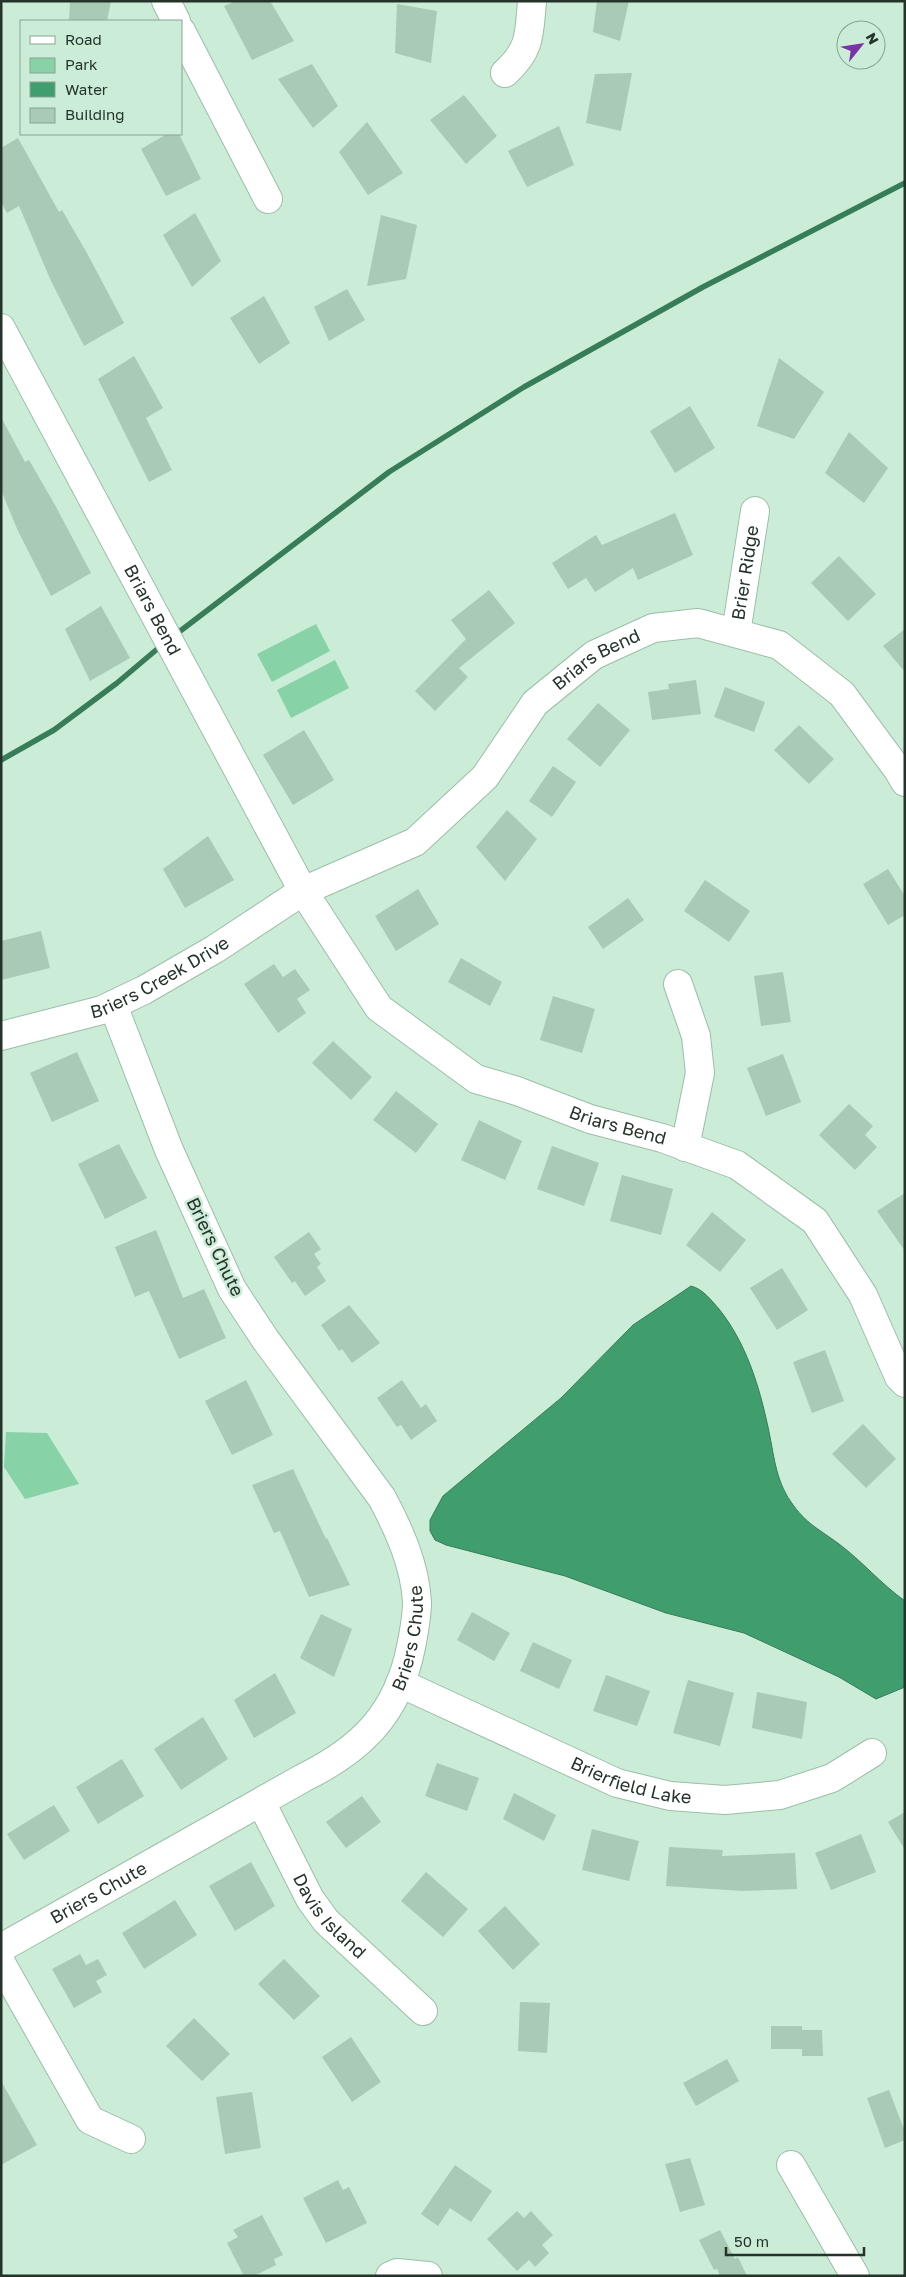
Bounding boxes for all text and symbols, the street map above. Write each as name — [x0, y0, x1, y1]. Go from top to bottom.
legend — [20, 20, 182, 135]
north arrow — [836, 20, 886, 70]
text: N — [863, 29, 883, 47]
text: Road — [65, 30, 102, 48]
text: Park — [65, 55, 98, 73]
text: Water — [65, 80, 108, 98]
text: Building — [65, 105, 125, 123]
street label: Brier Ridge — [726, 524, 763, 621]
street label: Briars Bend — [120, 560, 186, 659]
street label: Briars Bend — [547, 623, 643, 694]
street label: Briers Creek Drive — [88, 931, 233, 1023]
street label: Briars Bend — [566, 1100, 669, 1149]
street label: Briers Chute — [183, 1194, 249, 1300]
street label: Briers Chute — [386, 1584, 427, 1694]
street label: Brierfield Lake — [568, 1751, 692, 1808]
street label: Briers Chute — [46, 1856, 150, 1928]
street label: Davis Island — [289, 1869, 371, 1963]
scale bar — [726, 2224, 864, 2256]
text: 50 m — [734, 2232, 769, 2250]

